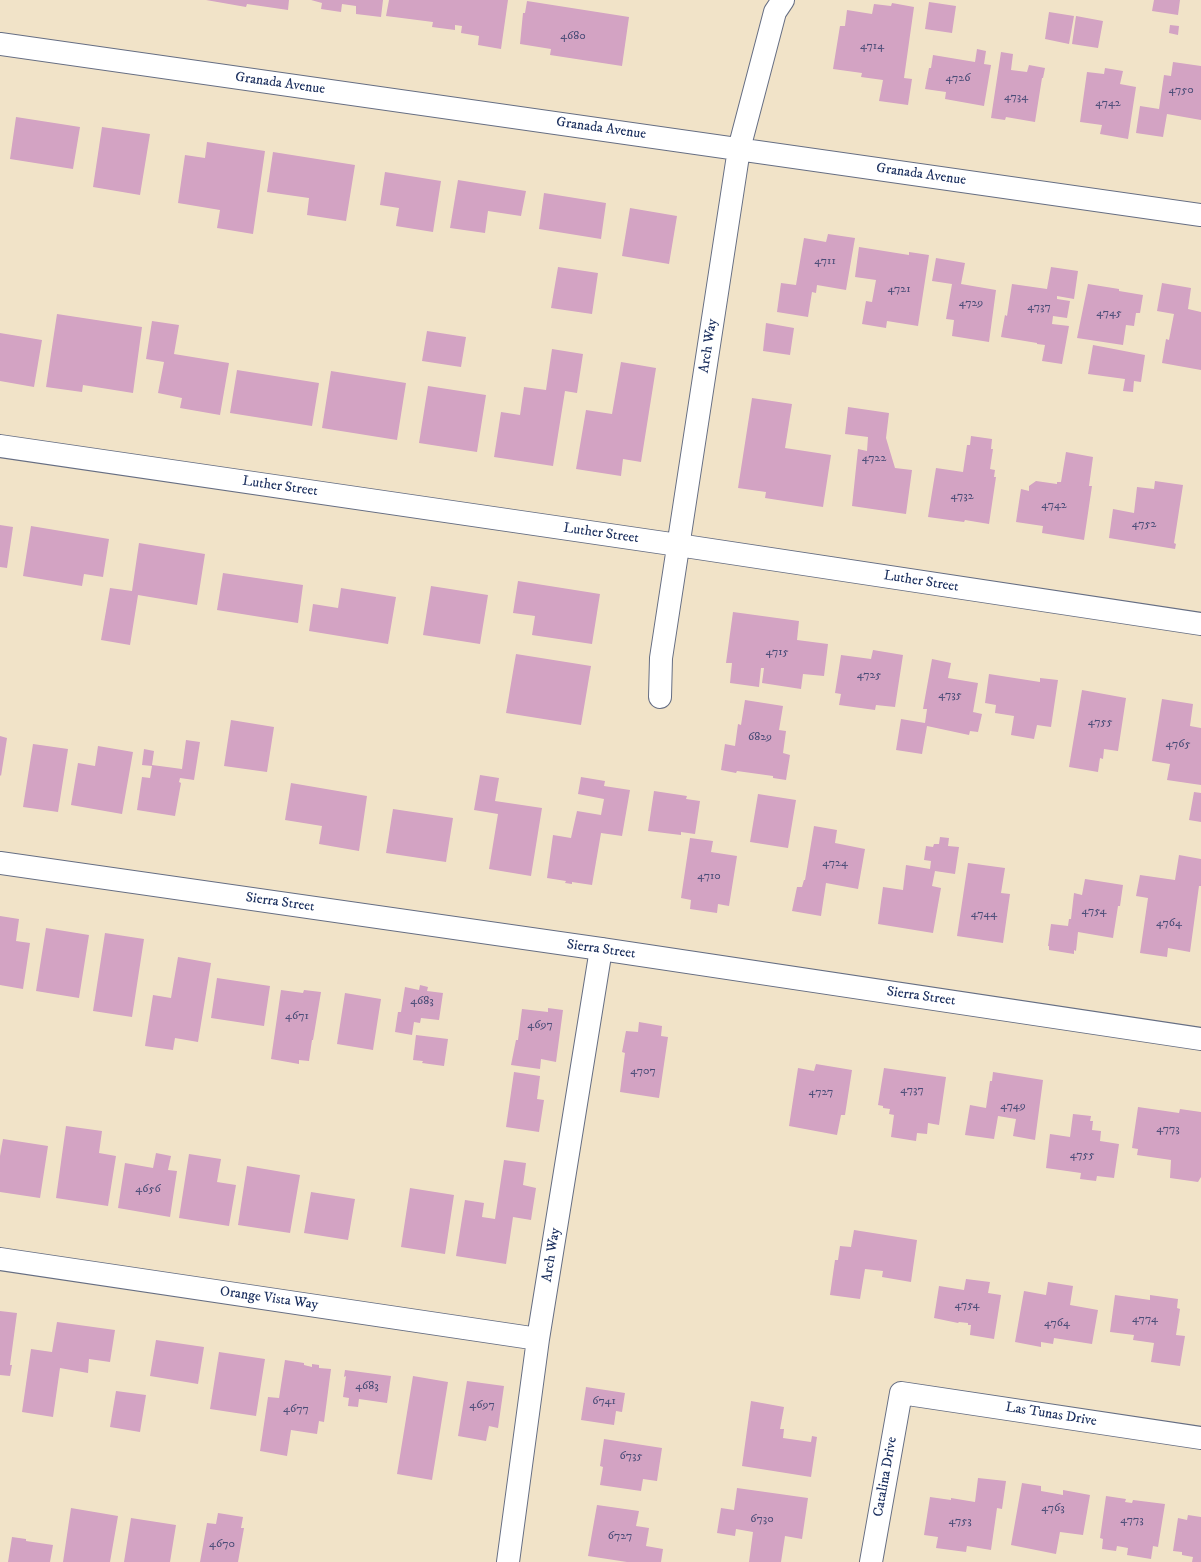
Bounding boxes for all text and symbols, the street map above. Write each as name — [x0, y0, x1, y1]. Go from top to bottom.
house number: 4680 — [560, 30, 586, 44]
house number: 4714 — [860, 40, 884, 54]
street label: Granada Avenue — [234, 69, 326, 99]
house number: 4726 — [946, 72, 970, 86]
house number: 4750 — [1168, 84, 1194, 98]
house number: 4734 — [1004, 91, 1028, 105]
house number: 4742 — [1095, 97, 1121, 111]
street label: Granada Avenue — [555, 114, 647, 144]
street label: Granada Avenue — [875, 160, 967, 190]
house number: 4711 — [814, 255, 836, 269]
house number: 4721 — [887, 283, 911, 297]
house number: 4729 — [959, 297, 983, 311]
house number: 4737 — [1027, 301, 1051, 315]
house number: 4745 — [1096, 307, 1122, 321]
street label: Arch Way — [696, 318, 722, 374]
house number: 4722 — [862, 452, 886, 466]
street label: Luther Street — [241, 473, 319, 501]
house number: 4732 — [950, 490, 974, 504]
house number: 4742 — [1041, 499, 1067, 513]
house number: 4752 — [1132, 518, 1156, 532]
street label: Luther Street — [562, 520, 640, 548]
street label: Luther Street — [882, 568, 960, 596]
house number: 4715 — [765, 646, 789, 660]
house number: 4725 — [857, 669, 881, 683]
house number: 4735 — [938, 689, 962, 703]
house number: 4755 — [1088, 716, 1112, 730]
house number: 6829 — [748, 731, 772, 745]
house number: 4765 — [1165, 738, 1191, 752]
house number: 4724 — [822, 857, 848, 871]
house number: 4710 — [697, 870, 721, 884]
street label: Sierra Street — [245, 890, 315, 916]
house number: 4754 — [1081, 905, 1107, 919]
house number: 4744 — [971, 908, 997, 922]
house number: 4764 — [1156, 917, 1182, 931]
street label: Sierra Street — [566, 937, 636, 963]
street label: Sierra Street — [886, 984, 956, 1010]
house number: 4683 — [410, 995, 434, 1009]
house number: 4671 — [285, 1010, 309, 1024]
house number: 4697 — [527, 1019, 553, 1033]
house number: 4707 — [630, 1065, 656, 1079]
house number: 4737 — [900, 1084, 924, 1098]
house number: 4727 — [809, 1086, 833, 1100]
house number: 4749 — [1000, 1100, 1026, 1114]
house number: 4773 — [1156, 1123, 1180, 1137]
house number: 4755 — [1070, 1149, 1094, 1163]
house number: 4656 — [135, 1183, 161, 1197]
street label: Arch Way — [539, 1227, 565, 1283]
street label: Orange Vista Way — [219, 1284, 319, 1314]
house number: 4754 — [954, 1299, 980, 1313]
house number: 4774 — [1132, 1313, 1158, 1327]
house number: 4764 — [1044, 1317, 1070, 1331]
house number: 4683 — [355, 1380, 379, 1394]
house number: 6741 — [592, 1395, 616, 1409]
house number: 4697 — [469, 1399, 495, 1413]
street label: Las Tunas Drive — [1004, 1399, 1098, 1431]
house number: 4677 — [283, 1403, 309, 1417]
street label: Catalina Drive — [871, 1436, 901, 1518]
house number: 6735 — [619, 1450, 643, 1464]
house number: 4763 — [1041, 1502, 1065, 1516]
house number: 6730 — [750, 1513, 774, 1527]
house number: 4773 — [1120, 1514, 1144, 1528]
house number: 4753 — [948, 1515, 972, 1529]
house number: 6727 — [608, 1530, 632, 1544]
house number: 4670 — [209, 1538, 235, 1552]

